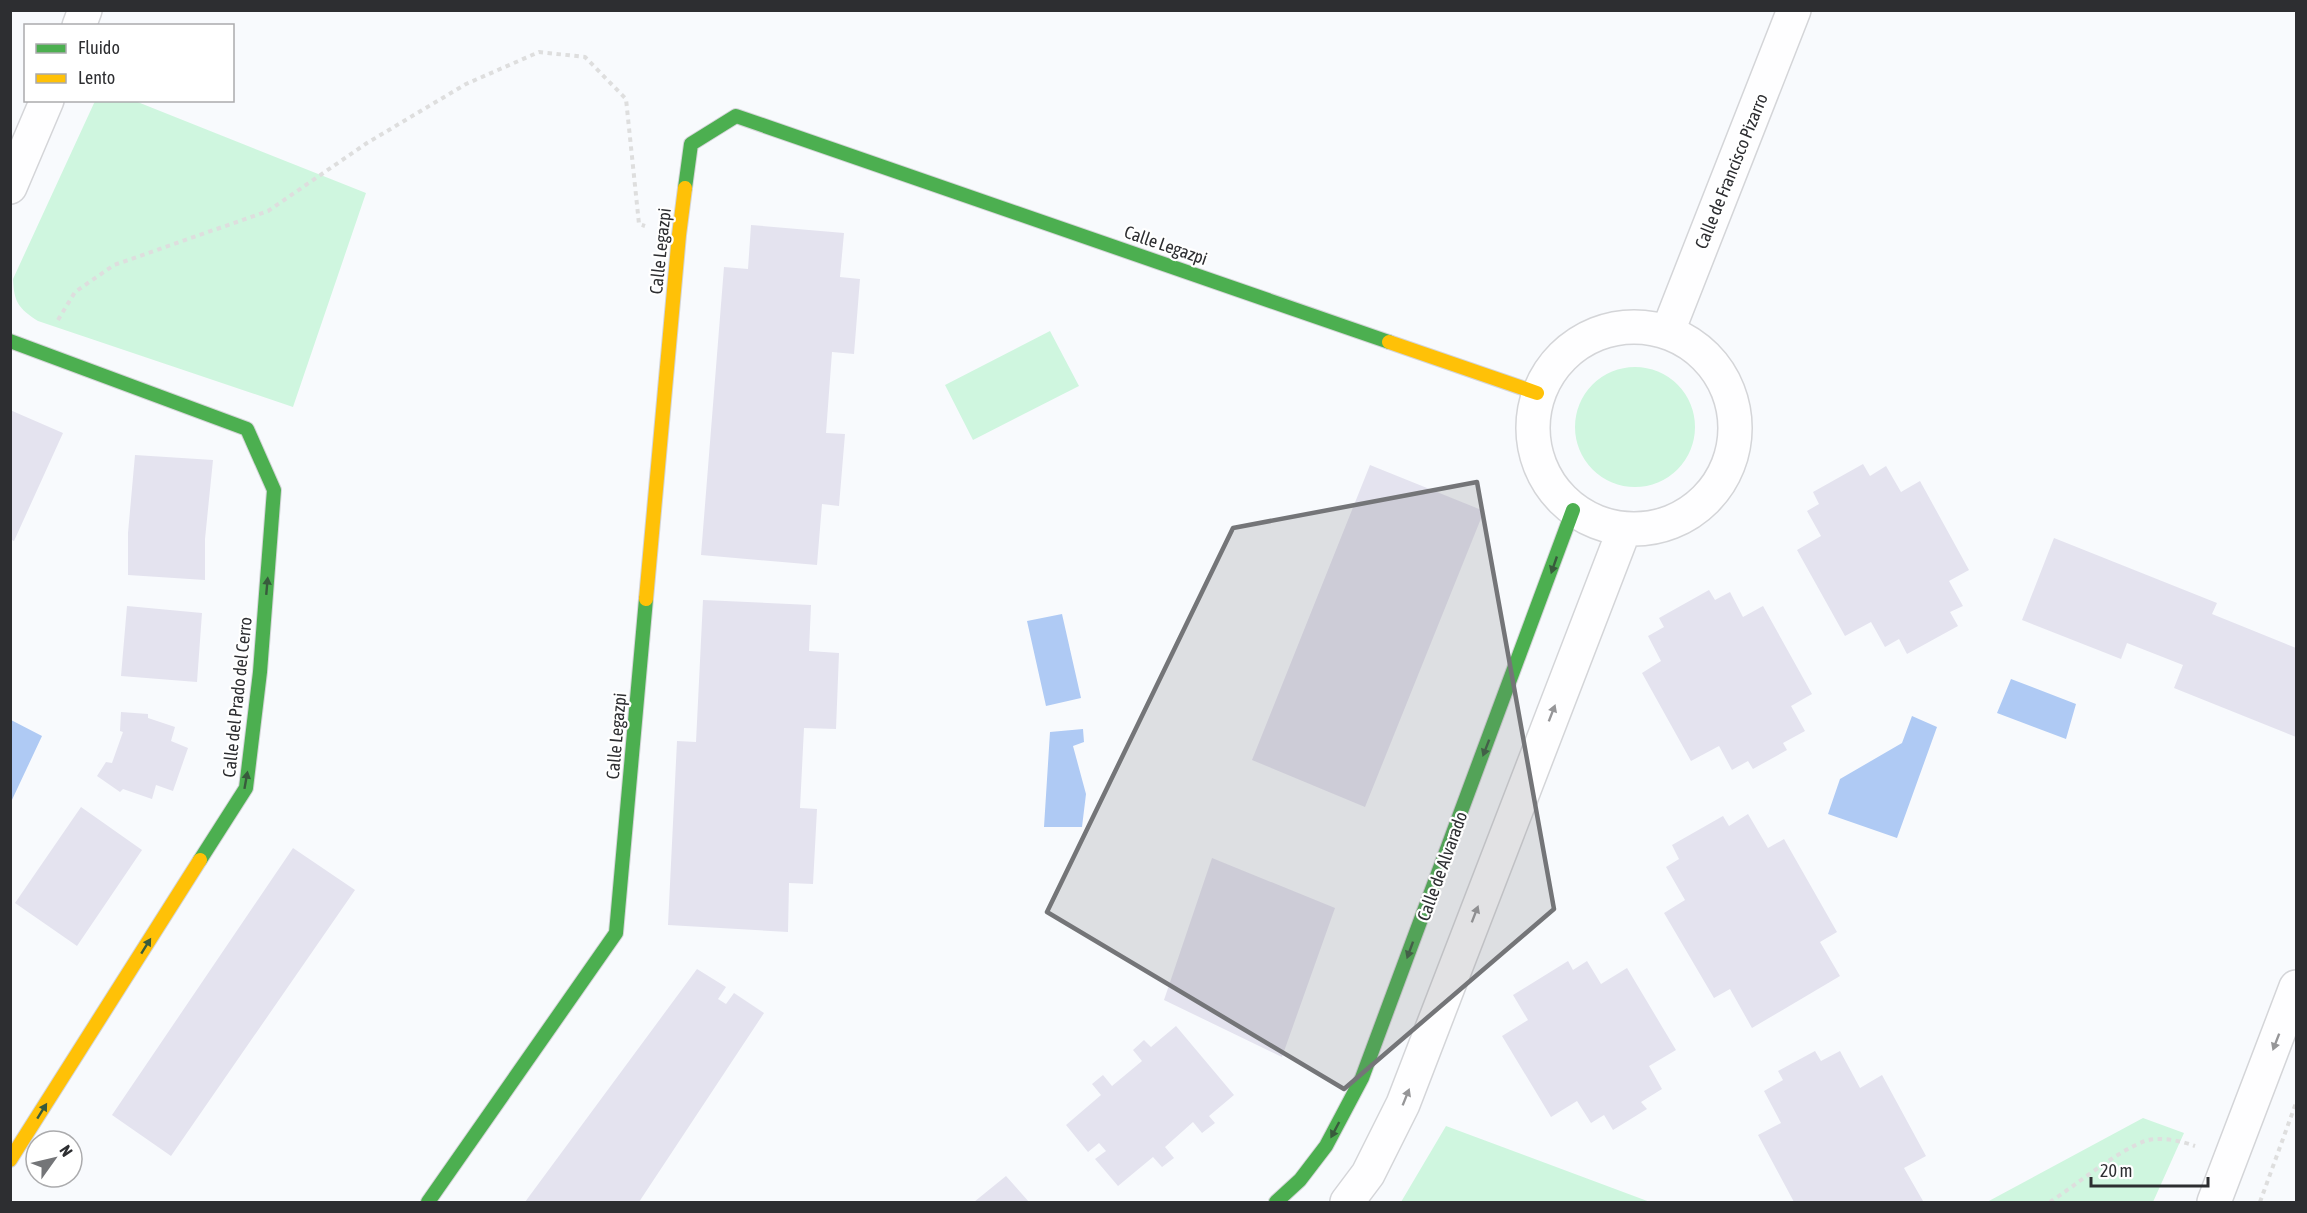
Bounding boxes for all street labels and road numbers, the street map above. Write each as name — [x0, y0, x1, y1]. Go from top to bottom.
street label: Calle de Francisco Pizarro — [1690, 90, 1772, 252]
street label: Calle Legazpi — [645, 207, 675, 295]
street label: Calle Legazpi — [1122, 221, 1210, 269]
street label: Calle del Prado del Cerro — [218, 616, 256, 778]
street label: Calle Legazpi — [602, 692, 630, 780]
street label: Calle de Alvarado — [1412, 808, 1472, 924]

